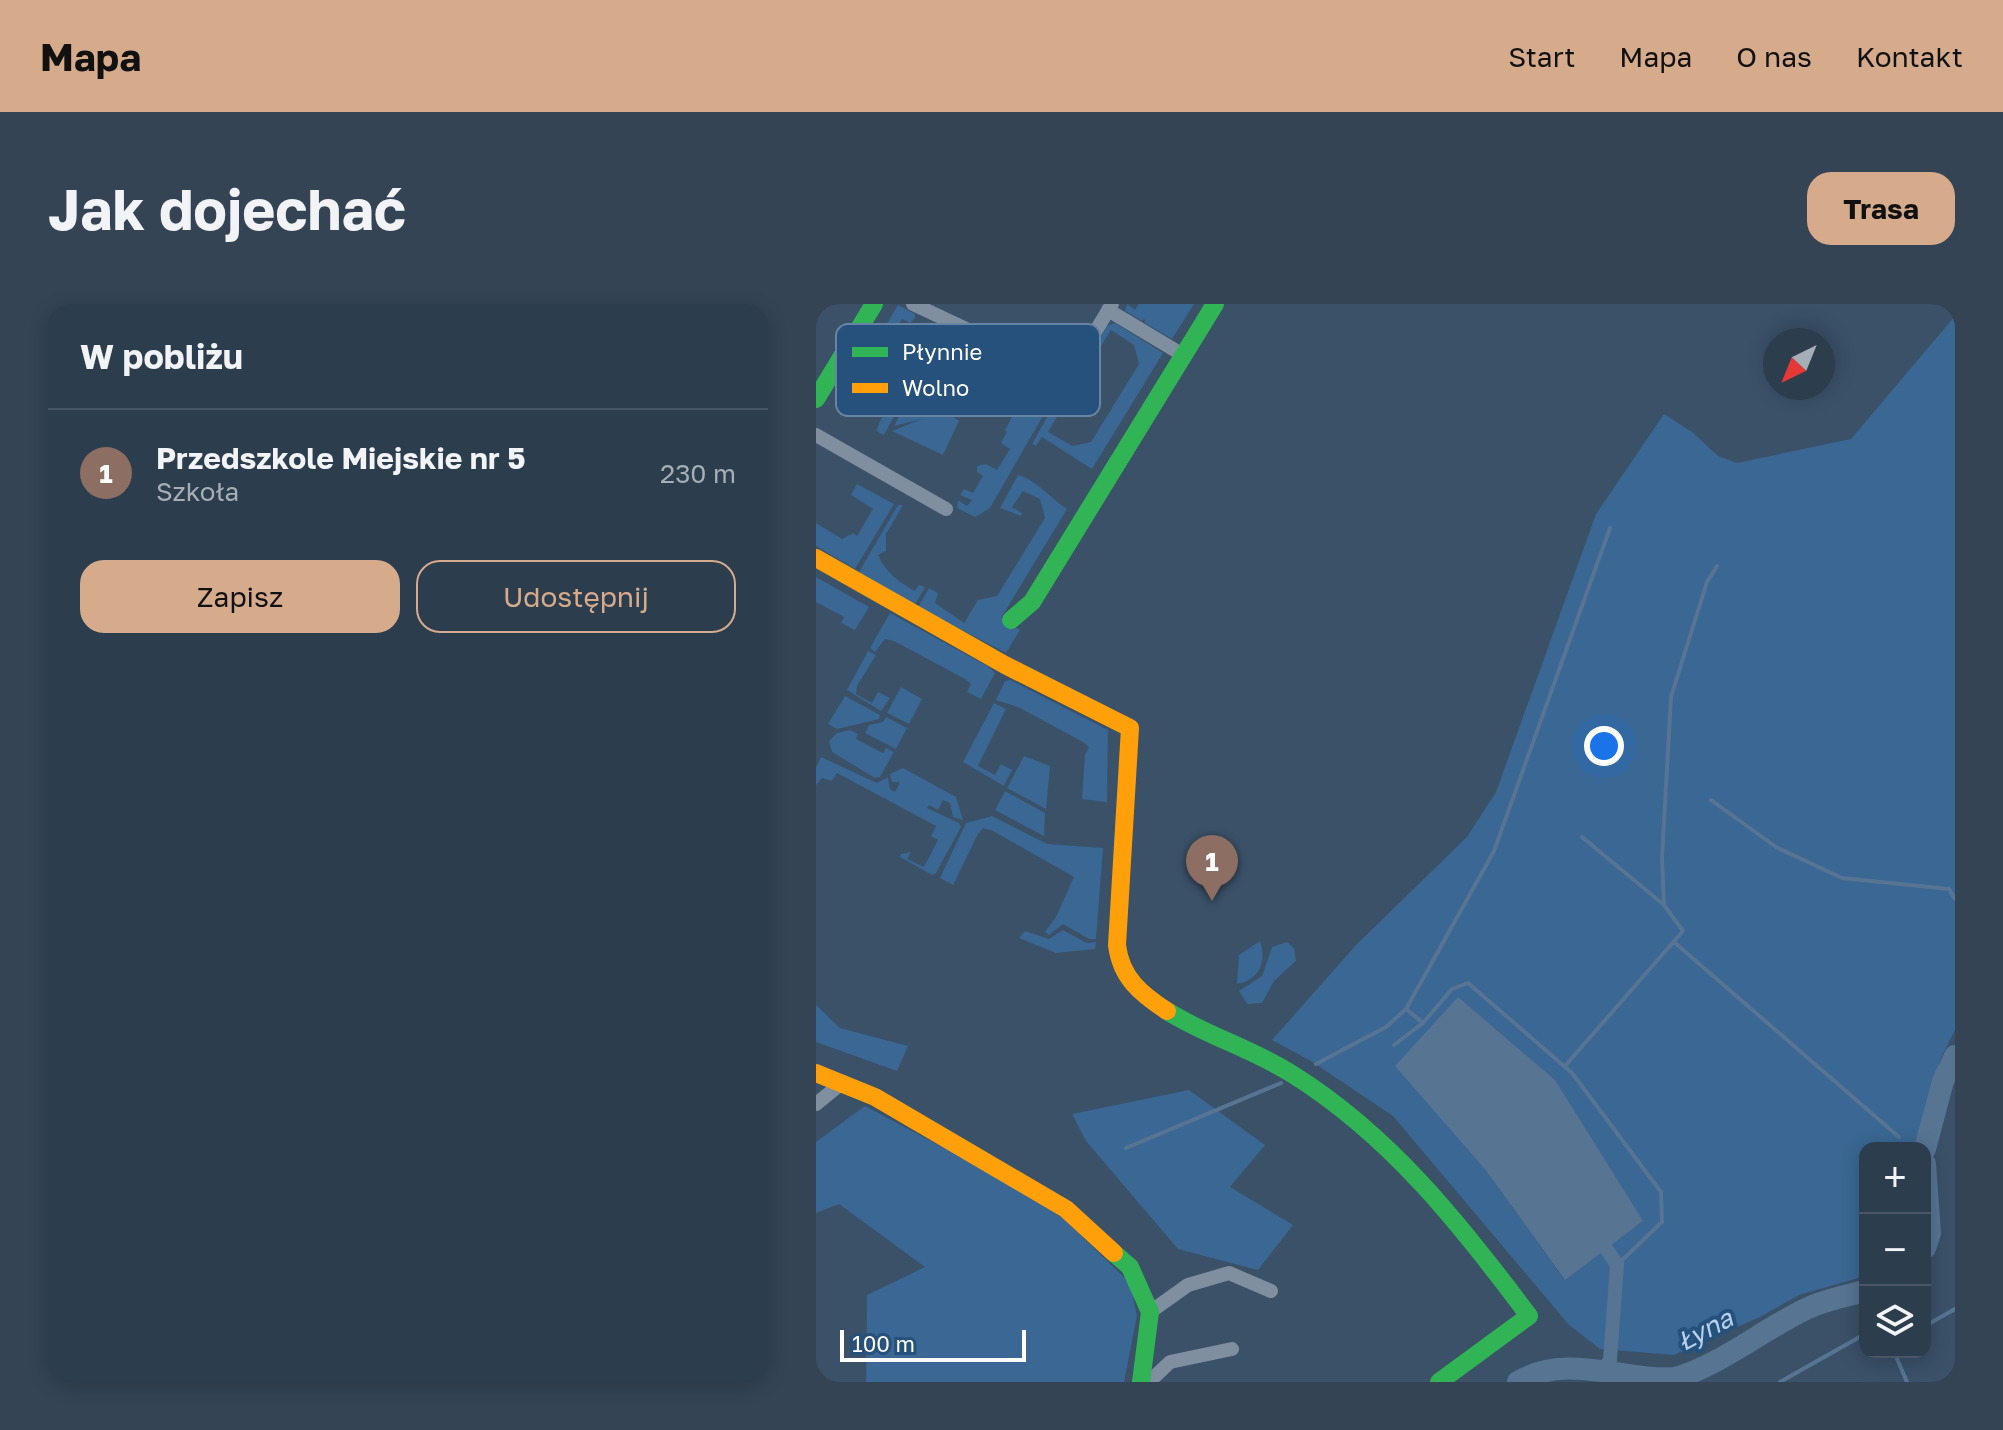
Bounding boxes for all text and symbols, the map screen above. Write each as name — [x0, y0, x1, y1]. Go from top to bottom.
text: Mapa — [40, 34, 141, 79]
text: Start — [1508, 40, 1575, 73]
text: Mapa — [1619, 40, 1692, 73]
text: O nas — [1736, 40, 1812, 73]
text: Kontakt — [1856, 40, 1963, 73]
button: Trasa — [1807, 172, 1955, 245]
text: Jak dojechać — [48, 175, 406, 242]
legend — [836, 324, 1100, 416]
north arrow — [1763, 328, 1835, 400]
text: W pobliżu — [80, 336, 243, 376]
text: Płynnie — [902, 338, 982, 365]
text: Wolno — [902, 374, 969, 401]
text: Przedszkole Miejskie nr 5 — [156, 440, 526, 476]
text: 1 — [99, 458, 113, 489]
text: 230 m — [660, 458, 736, 489]
text: Szkoła — [156, 476, 239, 507]
button: Zapisz — [80, 560, 400, 633]
button: Udostępnij — [416, 560, 736, 633]
your location — [1584, 726, 1624, 766]
pin: 1 — [1186, 835, 1238, 901]
map controls — [1859, 1142, 1931, 1358]
button: + — [1859, 1142, 1931, 1214]
button: − — [1859, 1214, 1931, 1286]
button: layers — [1859, 1286, 1931, 1358]
water label: Łyna — [1672, 1302, 1739, 1357]
scale bar — [840, 1326, 1026, 1362]
text: 100 m — [852, 1330, 915, 1357]

